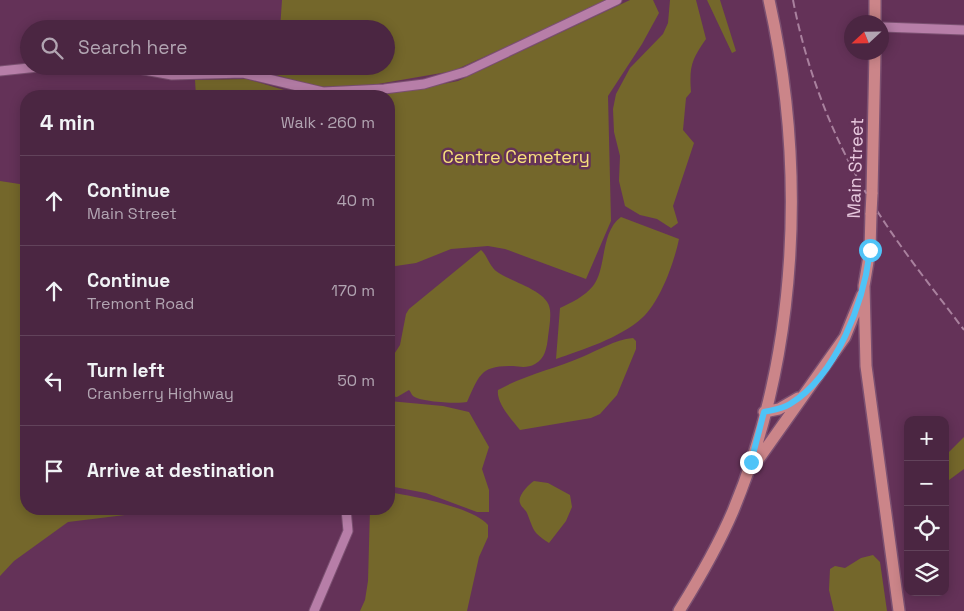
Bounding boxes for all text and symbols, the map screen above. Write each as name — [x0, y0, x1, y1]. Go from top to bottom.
north arrow — [844, 15, 889, 60]
search box — [20, 20, 395, 75]
icon: search — [38, 34, 66, 62]
text: Search here — [78, 35, 188, 60]
text: 4 min — [40, 109, 95, 136]
text: Walk · 260 m — [281, 112, 375, 133]
street label: Main Street — [842, 117, 868, 219]
park label: Centre Cemetery — [442, 145, 590, 168]
text: Continue — [87, 178, 170, 203]
icon: ahead — [40, 187, 68, 215]
text: 40 m — [337, 190, 375, 211]
text: Main Street — [87, 203, 177, 224]
route start — [859, 239, 882, 262]
text: Continue — [87, 268, 170, 293]
icon: ahead — [40, 277, 68, 305]
text: 170 m — [331, 280, 375, 301]
text: Tremont Road — [87, 293, 194, 314]
text: Turn left — [87, 358, 165, 383]
icon: left — [40, 367, 68, 395]
text: 50 m — [337, 370, 375, 391]
text: Cranberry Highway — [87, 383, 234, 404]
map controls — [904, 416, 949, 596]
button: + — [904, 416, 949, 461]
route end — [740, 451, 763, 474]
icon: arrive — [40, 457, 68, 485]
text: Arrive at destination — [87, 458, 275, 483]
button: − — [904, 461, 949, 506]
button: locate — [904, 506, 949, 551]
button: layers — [904, 551, 949, 596]

